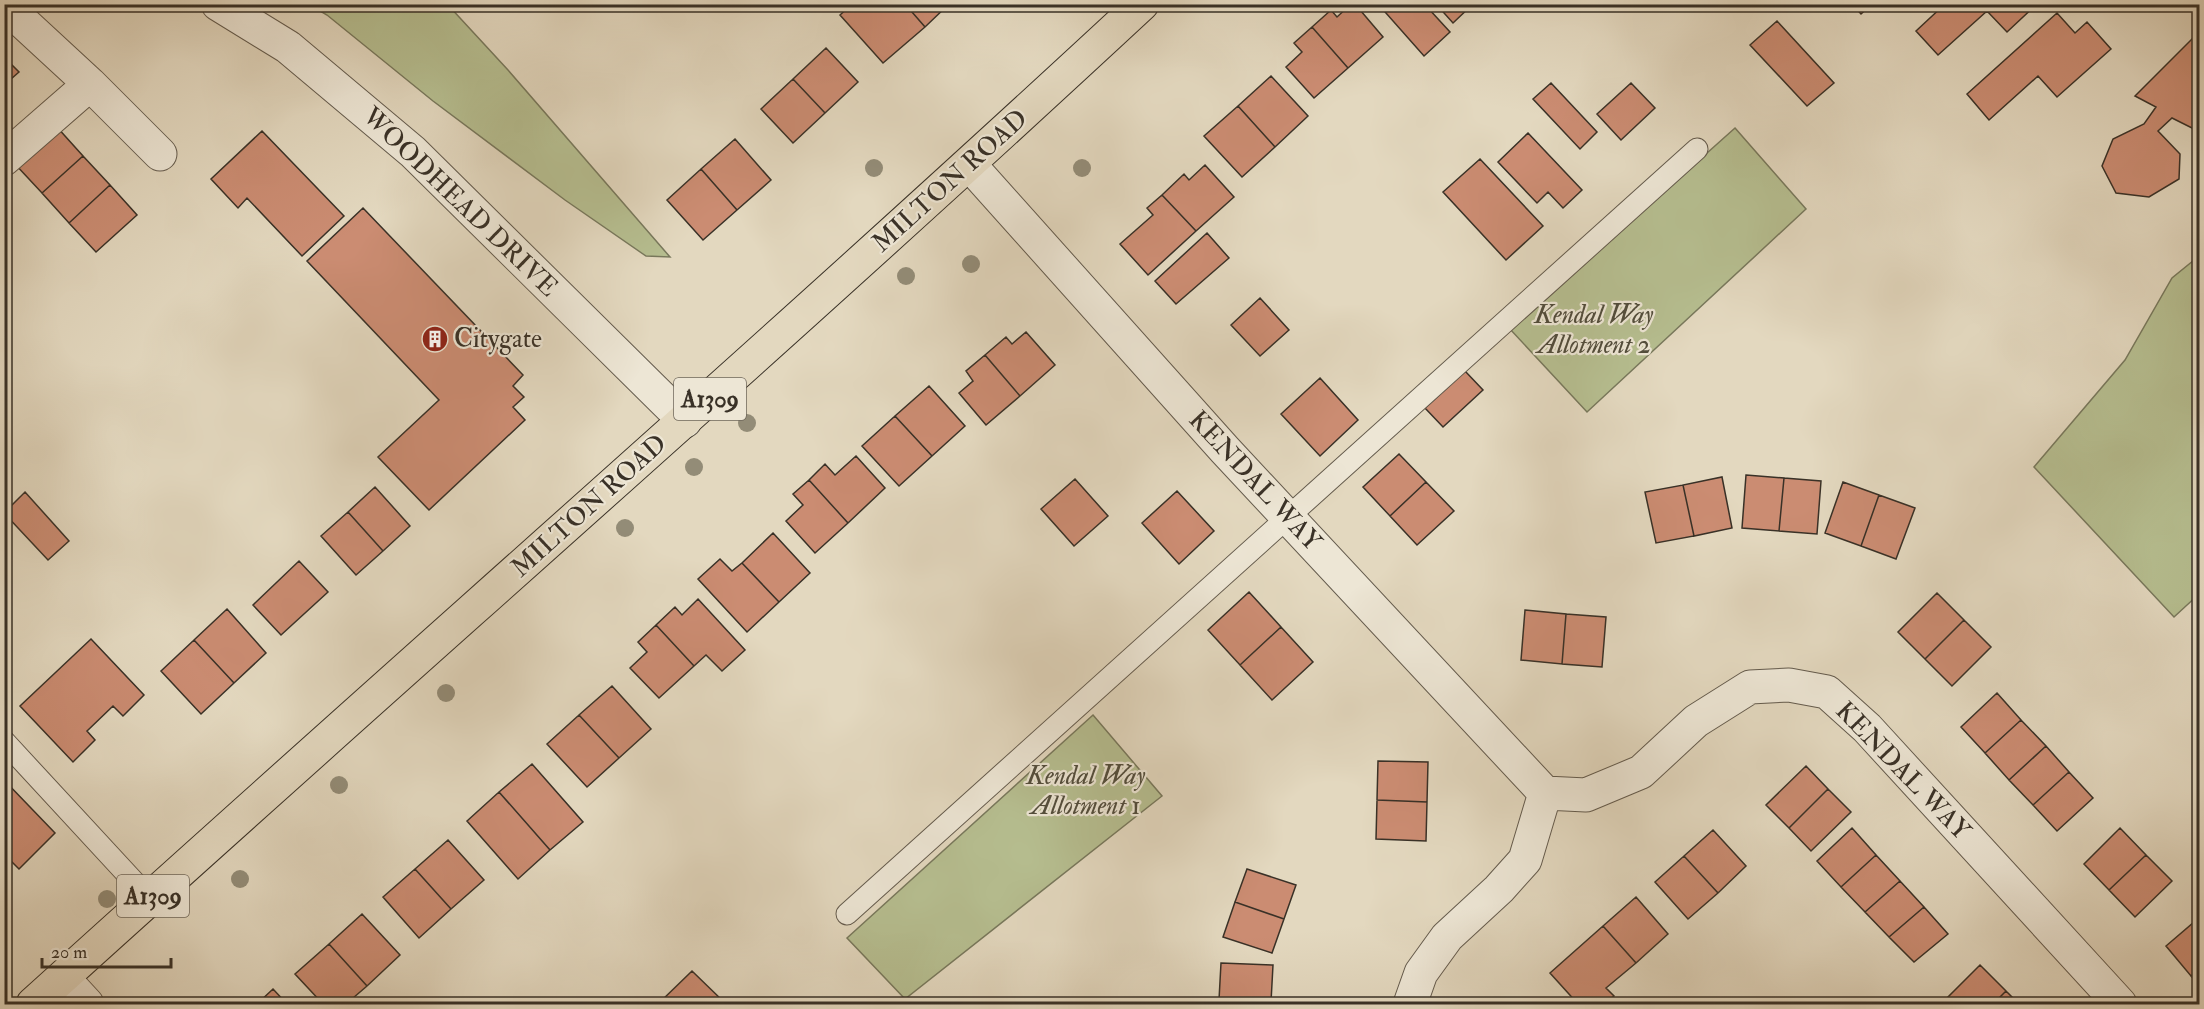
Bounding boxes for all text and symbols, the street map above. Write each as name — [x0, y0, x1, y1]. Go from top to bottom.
street label: WOODHEAD DRIVE — [355, 100, 564, 304]
street label: MILTON ROAD — [866, 103, 1034, 259]
park label: Kendal Way Allotment 2 — [1533, 299, 1654, 361]
place label: Citygate — [454, 323, 542, 355]
building icon: Citygate — [420, 324, 450, 354]
road number: A1309 — [674, 378, 746, 420]
street label: KENDAL WAY — [1182, 404, 1329, 559]
street label: MILTON ROAD — [505, 428, 673, 584]
street label: KENDAL WAY — [1829, 695, 1978, 848]
park label: Kendal Way Allotment 1 — [1025, 760, 1146, 822]
road number: A1309 — [117, 875, 189, 917]
scale bar — [42, 931, 171, 969]
text: 20 m — [51, 941, 87, 964]

